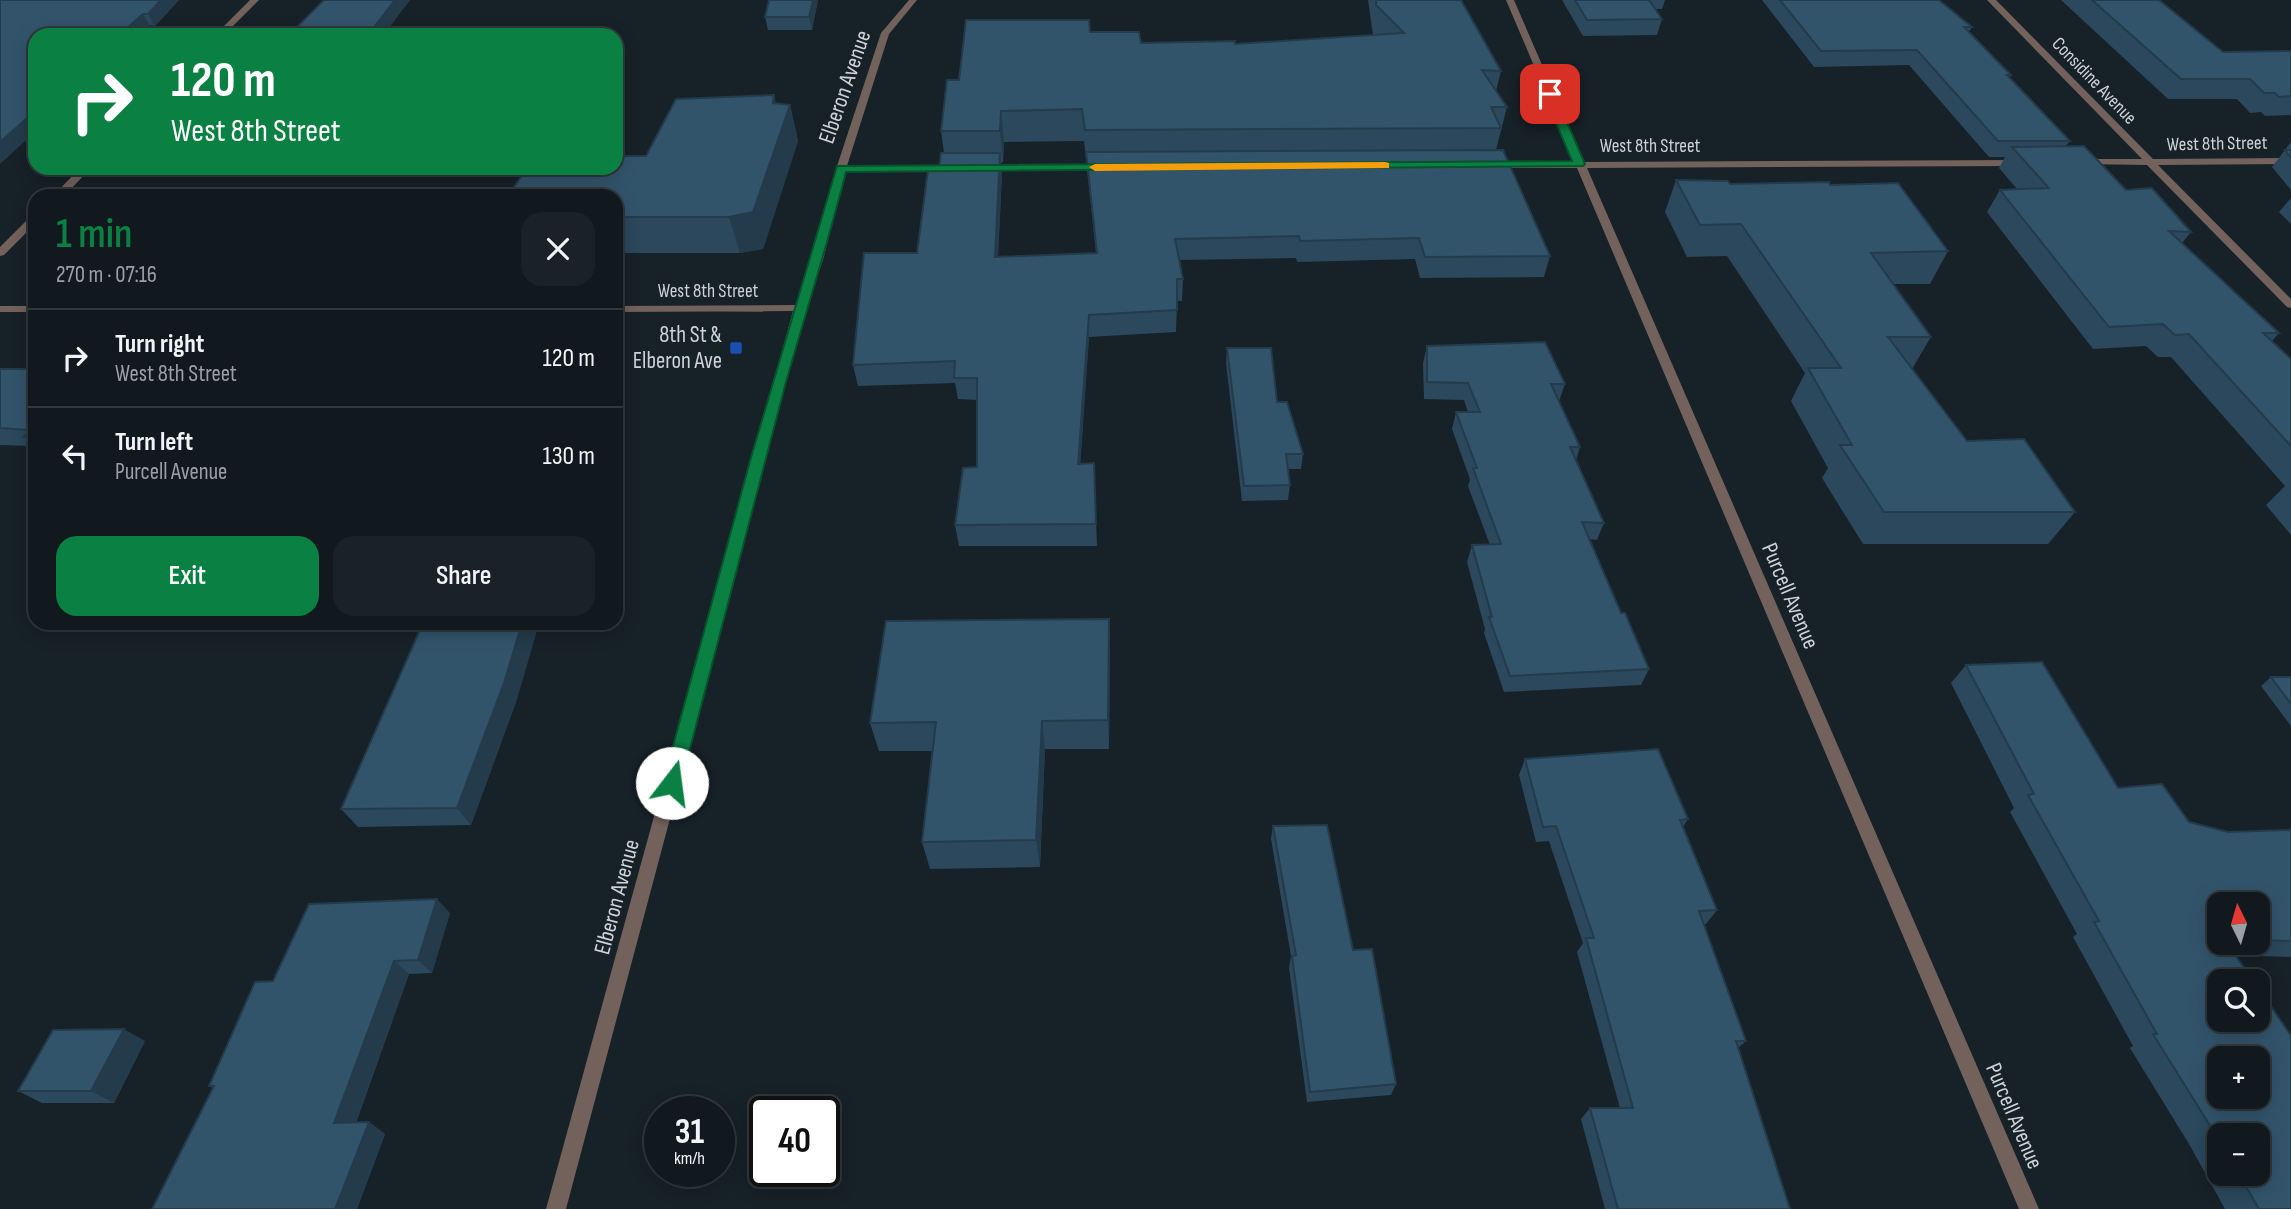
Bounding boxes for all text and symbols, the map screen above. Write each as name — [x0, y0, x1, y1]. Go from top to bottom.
street label: Elberon Avenue — [813, 27, 877, 147]
street label: Considine Avenue — [2047, 33, 2141, 129]
text: 120 m — [171, 52, 276, 111]
icon: right — [56, 56, 147, 147]
pin — [1520, 64, 1580, 124]
icon: arrive — [1531, 75, 1569, 113]
text: West 8th Street — [171, 112, 341, 151]
street label: West 8th Street — [2166, 132, 2268, 156]
street label: West 8th Street — [1600, 135, 1701, 158]
text: 1 min — [56, 209, 132, 260]
button: close — [521, 212, 595, 286]
text: 270 m · 07:16 — [56, 261, 157, 289]
street label: West 8th Street — [658, 280, 759, 303]
place label: 8th St & Elberon Ave — [633, 321, 722, 375]
text: Turn right — [115, 329, 204, 360]
icon: right — [56, 339, 94, 377]
marker: 8th St & Elberon Ave — [728, 340, 744, 356]
text: 120 m — [542, 343, 595, 374]
text: West 8th Street — [115, 360, 237, 388]
text: Turn left — [115, 427, 193, 458]
icon: left — [56, 437, 94, 475]
text: 130 m — [543, 441, 595, 472]
text: Purcell Avenue — [115, 458, 227, 486]
button: Exit — [56, 536, 319, 616]
button: Share — [333, 536, 595, 616]
street label: Purcell Avenue — [1755, 539, 1825, 653]
position arrow — [635, 746, 709, 820]
street label: Elberon Avenue — [588, 836, 646, 958]
north arrow — [2207, 892, 2270, 956]
map controls — [2207, 892, 2270, 1186]
button: search — [2207, 969, 2270, 1032]
button: + — [2207, 1046, 2270, 1109]
street label: Purcell Avenue — [1979, 1059, 2049, 1173]
speed limit sign: 40 — [749, 1096, 840, 1187]
text: 31 — [675, 1111, 704, 1154]
button: − — [2207, 1123, 2270, 1186]
text: km/h — [674, 1148, 705, 1169]

